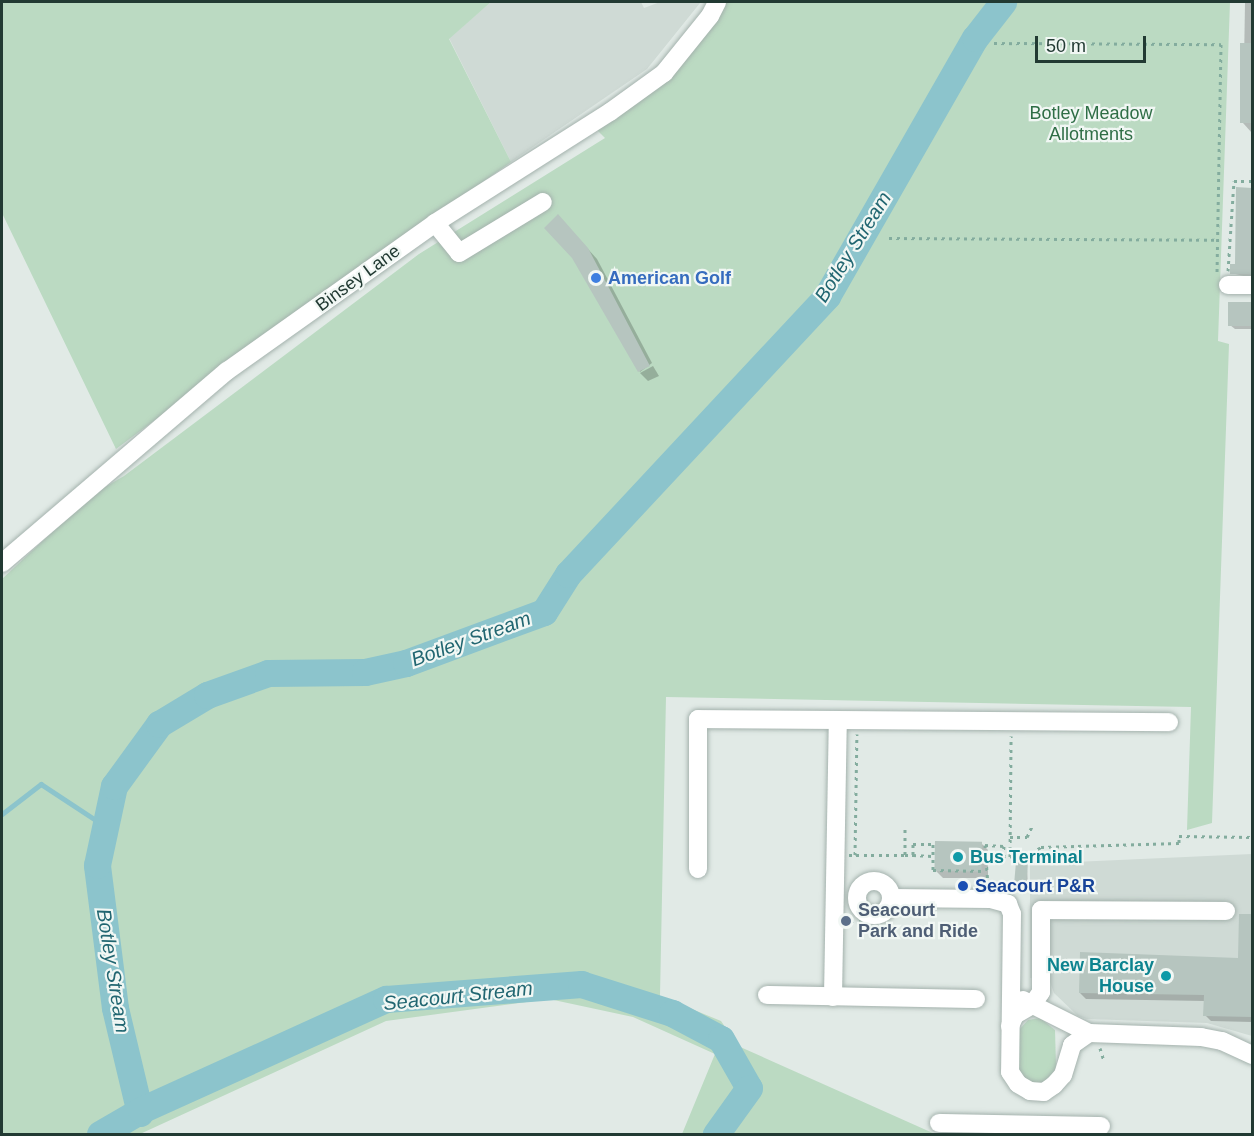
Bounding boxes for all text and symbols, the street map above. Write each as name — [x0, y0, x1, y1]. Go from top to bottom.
scale bar — [1038, 24, 1149, 62]
text: 50 m — [1046, 36, 1086, 56]
park label: Botley Meadow Allotments — [1029, 103, 1153, 146]
water label: Botley Stream — [810, 187, 896, 307]
street label: Binsey Lane — [312, 240, 404, 316]
place label: American Golf — [608, 267, 731, 289]
marker: American Golf — [589, 271, 603, 285]
water label: Botley Stream — [408, 606, 534, 672]
place label: Bus Terminal — [970, 846, 1083, 868]
marker: Bus Terminal — [951, 850, 965, 864]
place label: Seacourt P&R — [975, 875, 1095, 897]
marker: Seacourt P&R — [956, 879, 970, 893]
place label: Seacourt Park and Ride — [858, 900, 978, 942]
water label: Botley Stream — [91, 907, 135, 1035]
marker: Seacourt Park and Ride — [839, 914, 853, 928]
place label: New Barclay House — [1047, 955, 1154, 998]
marker: New Barclay House — [1159, 969, 1173, 983]
water label: Seacourt Stream — [382, 976, 534, 1016]

